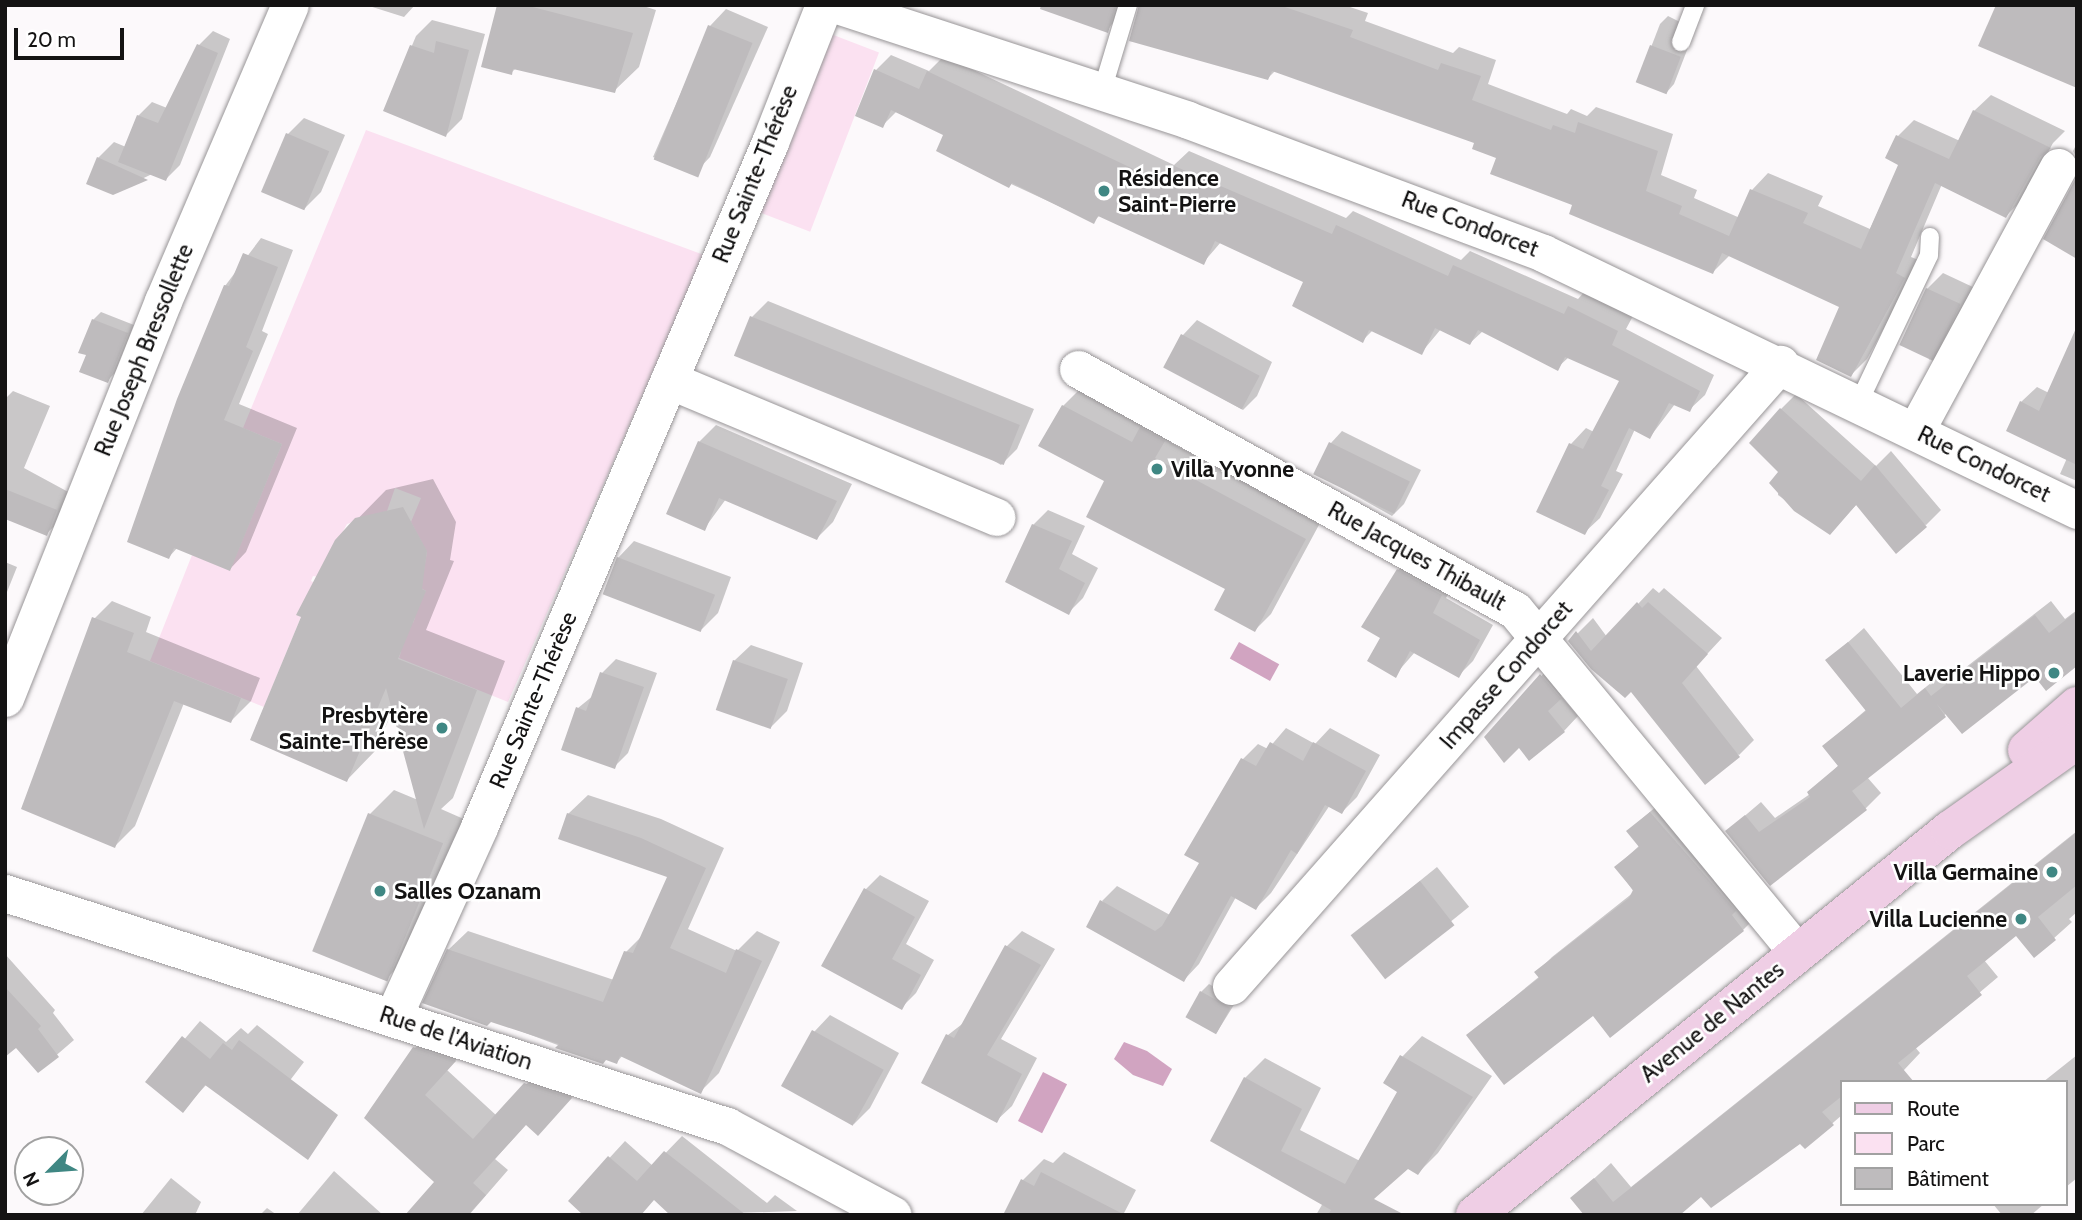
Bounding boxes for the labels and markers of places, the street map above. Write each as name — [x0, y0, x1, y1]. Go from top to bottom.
place label: Résidence Saint-Pierre — [1118, 164, 1236, 218]
marker: Résidence Saint-Pierre — [1096, 183, 1112, 199]
place label: Villa Yvonne — [1171, 455, 1294, 483]
marker: Villa Yvonne — [1149, 461, 1165, 477]
place label: Laverie Hippo — [1903, 659, 2040, 687]
marker: Laverie Hippo — [2046, 665, 2062, 681]
place label: Presbytère Sainte-Thérèse — [279, 701, 428, 755]
marker: Presbytère Sainte-Thérèse — [434, 720, 450, 736]
place label: Villa Germaine — [1894, 858, 2038, 886]
marker: Villa Germaine — [2044, 864, 2060, 880]
place label: Salles Ozanam — [394, 877, 541, 905]
marker: Salles Ozanam — [372, 883, 388, 899]
place label: Villa Lucienne — [1870, 905, 2007, 933]
marker: Villa Lucienne — [2013, 911, 2029, 927]

